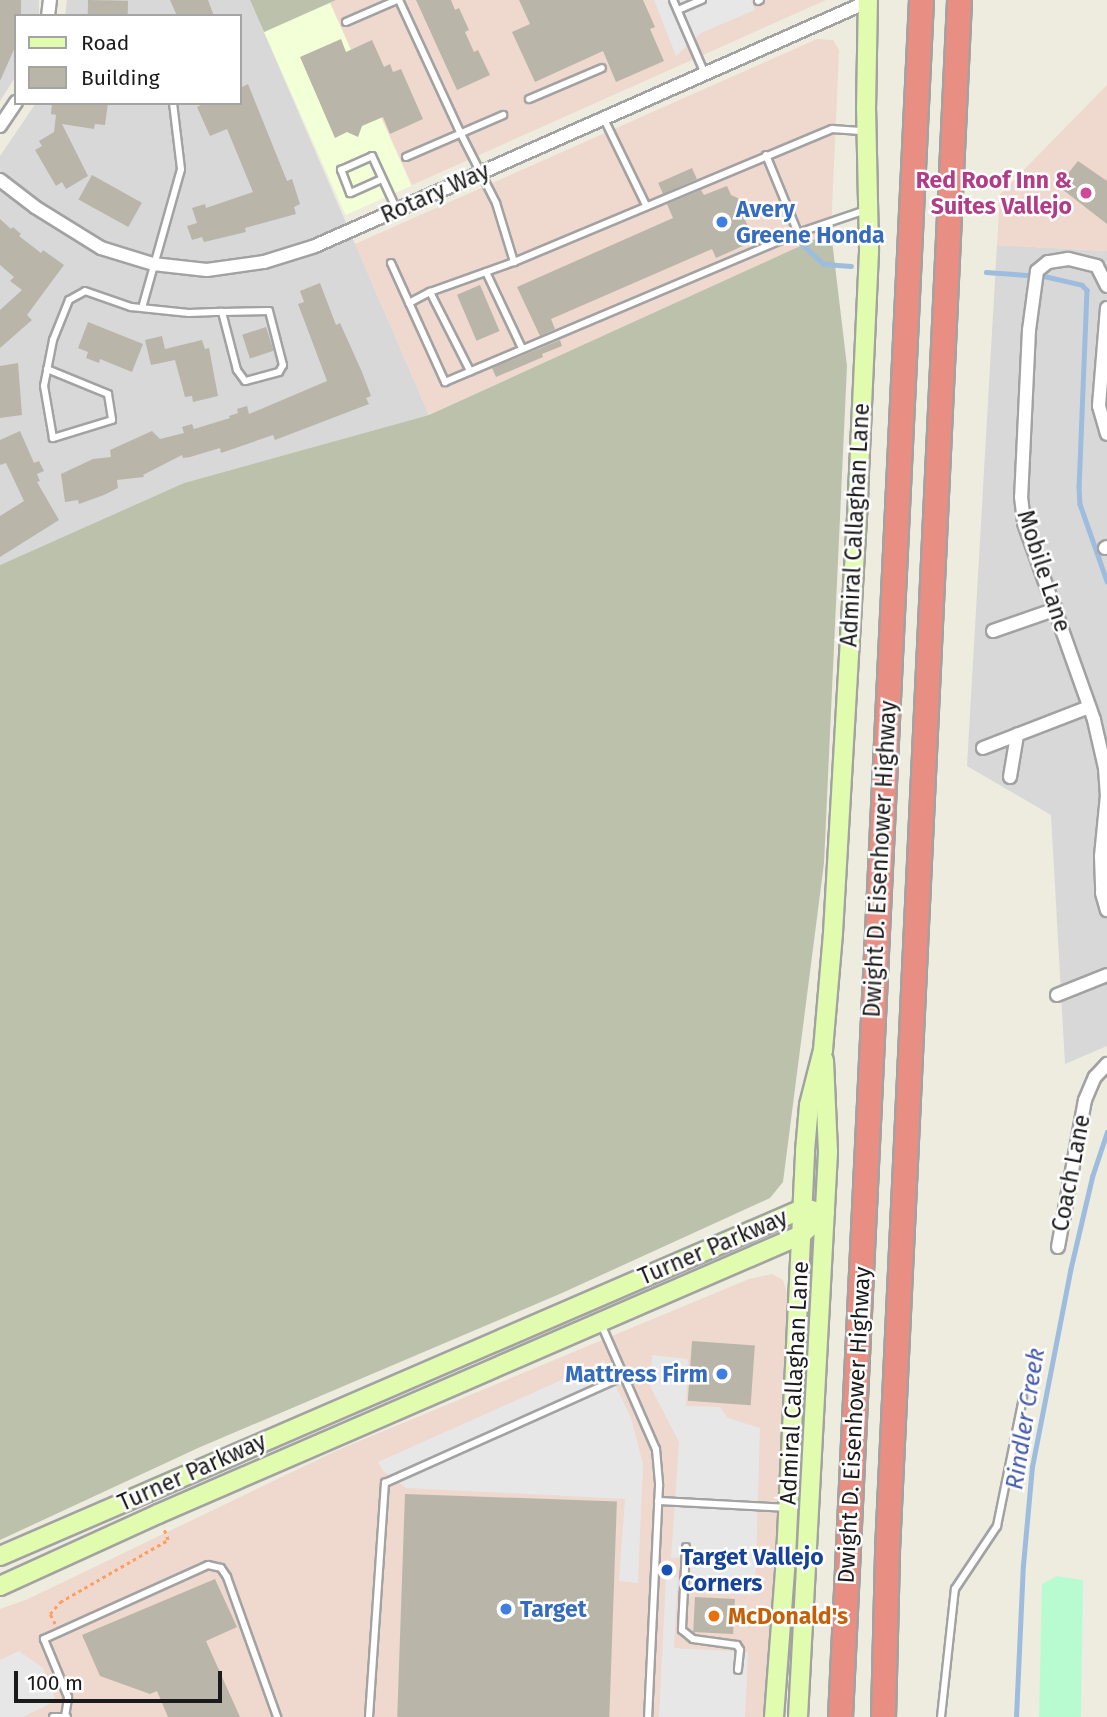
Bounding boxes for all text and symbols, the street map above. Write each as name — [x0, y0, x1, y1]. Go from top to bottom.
legend — [14, 14, 242, 105]
text: Road — [81, 30, 129, 56]
text: Building — [81, 65, 160, 91]
street label: Rotary Way — [377, 157, 493, 229]
place label: Red Roof Inn & Suites Vallejo — [916, 166, 1072, 220]
marker: Red Roof Inn & Suites Vallejo — [1078, 185, 1094, 201]
place label: Avery Greene Honda — [736, 195, 885, 249]
marker: Avery Greene Honda — [714, 214, 730, 230]
street label: Admiral Callaghan Lane — [835, 402, 875, 648]
street label: Mobile Lane — [1011, 507, 1077, 635]
street label: Dwight D. Eisenhower Highway — [858, 700, 902, 1018]
street label: Coach Lane — [1046, 1112, 1096, 1234]
street label: Turner Parkway — [634, 1203, 792, 1291]
street label: Admiral Callaghan Lane — [774, 1260, 814, 1506]
street label: Dwight D. Eisenhower Highway — [832, 1266, 876, 1584]
water label: Rindler Creek — [1001, 1346, 1051, 1492]
place label: Mattress Firm — [565, 1360, 708, 1388]
marker: Mattress Firm — [714, 1366, 730, 1382]
street label: Turner Parkway — [114, 1427, 270, 1517]
place label: Target Vallejo Corners — [681, 1543, 824, 1597]
marker: Target Vallejo Corners — [659, 1562, 675, 1578]
place label: Target — [520, 1595, 587, 1623]
marker: Target — [498, 1601, 514, 1617]
place label: McDonald's — [728, 1602, 848, 1630]
marker: McDonald's — [706, 1608, 722, 1624]
scale bar — [18, 1658, 226, 1702]
text: 100 m — [27, 1670, 83, 1696]

